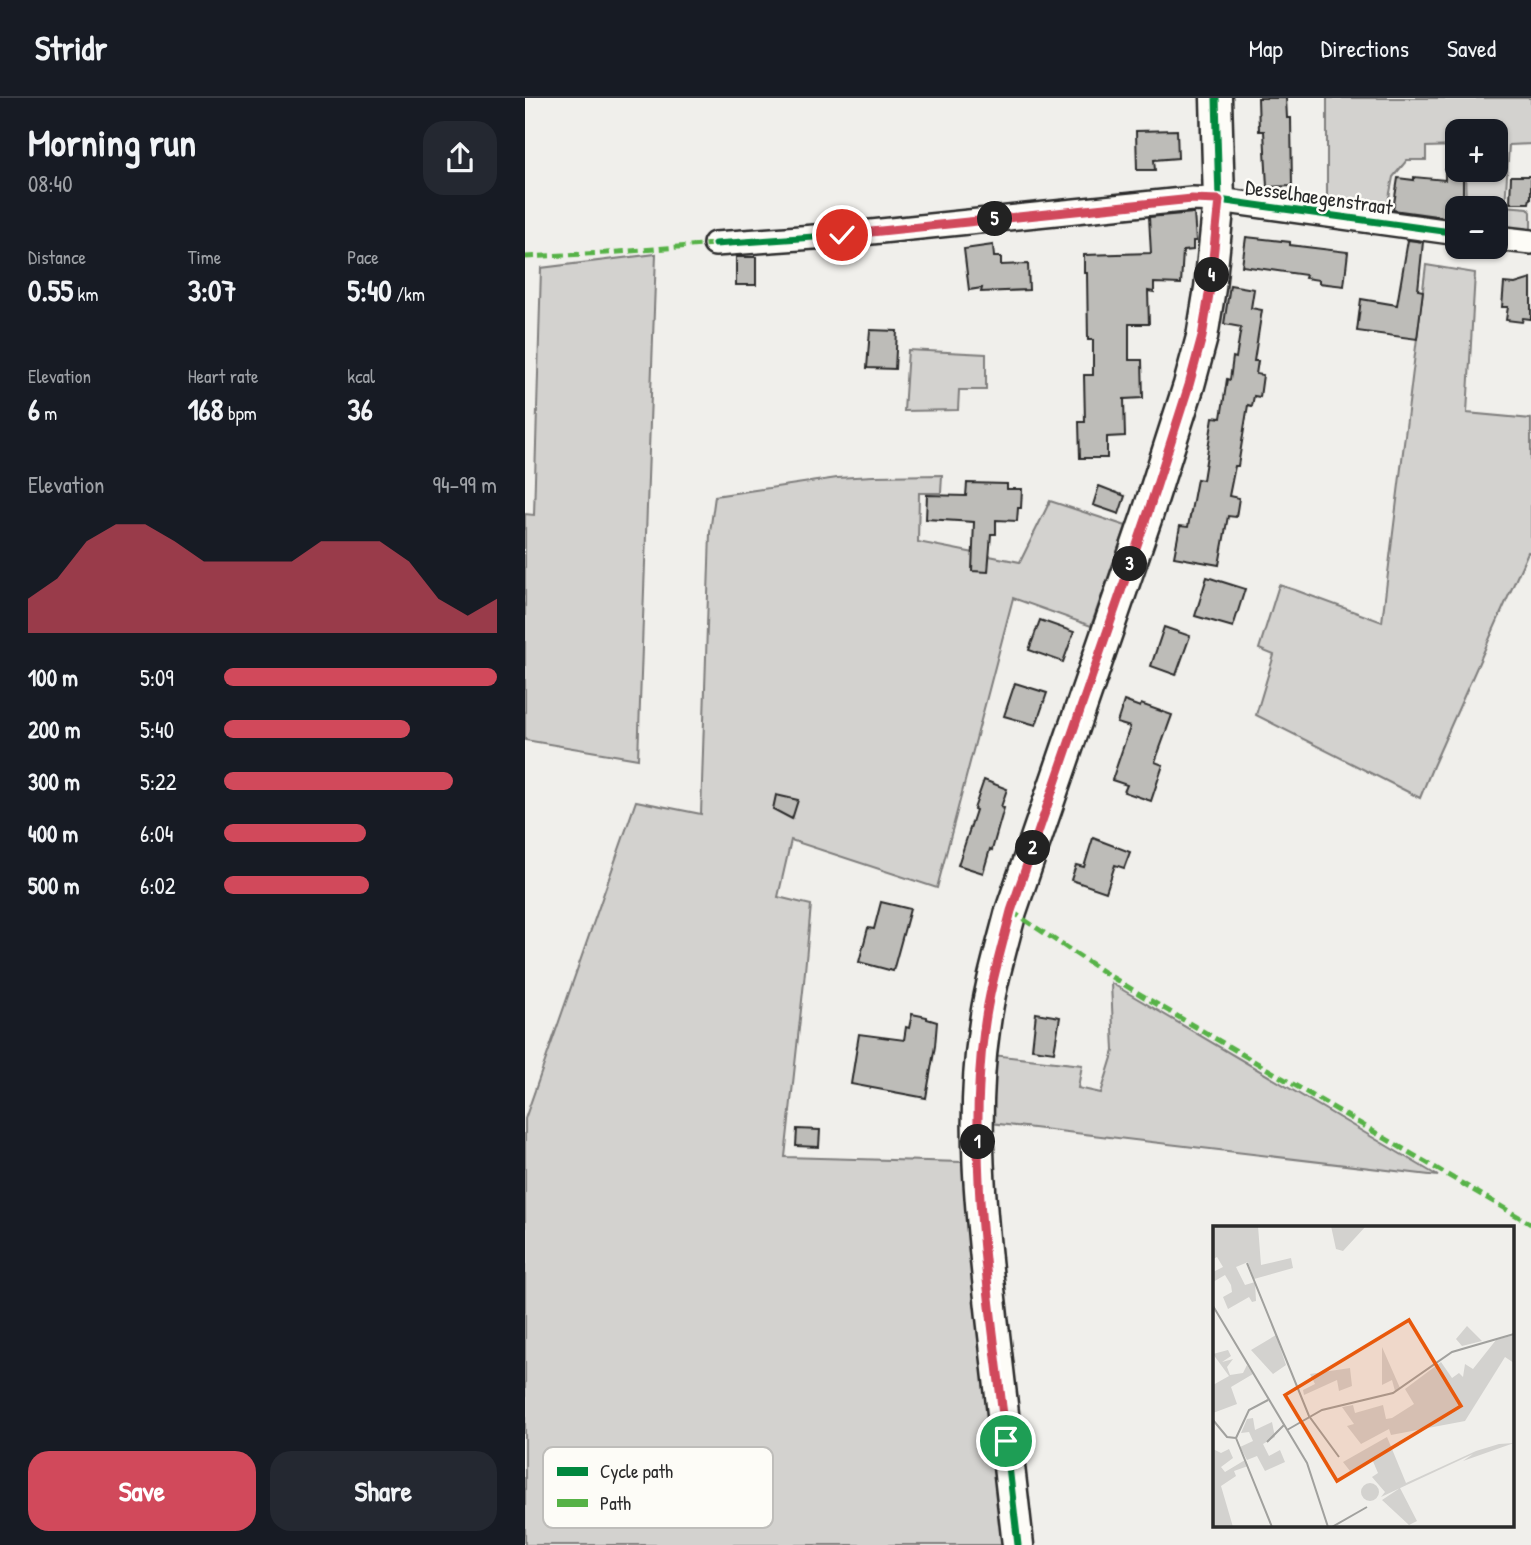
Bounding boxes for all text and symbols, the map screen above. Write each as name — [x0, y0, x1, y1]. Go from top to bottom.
text: Stridr — [35, 26, 107, 70]
text: Map — [1249, 32, 1283, 64]
text: Directions — [1321, 32, 1409, 64]
text: Saved — [1447, 32, 1496, 64]
text: Morning run — [28, 116, 196, 168]
map controls — [1445, 119, 1508, 259]
button: + — [1445, 119, 1508, 182]
button: share — [423, 121, 497, 195]
text: 08:40 — [28, 168, 73, 199]
street label: Desselhaegenstraat — [1244, 172, 1395, 222]
button: − — [1445, 196, 1508, 259]
pin: 5 — [977, 202, 1013, 236]
pin — [812, 205, 872, 265]
text: 5 — [990, 205, 999, 231]
icon: check — [823, 216, 861, 254]
text: Distance — [28, 244, 86, 270]
text: Time — [188, 244, 221, 270]
text: Pace — [347, 244, 379, 270]
pin: 4 — [1195, 258, 1229, 292]
text: 4 — [1208, 261, 1215, 287]
text: 0.55 — [28, 270, 73, 310]
text: 3:07 — [188, 270, 236, 310]
text: 5:40 — [347, 270, 392, 310]
text: km — [73, 281, 98, 307]
text: /km — [392, 281, 425, 307]
text: Elevation — [28, 363, 91, 389]
text: Heart rate — [188, 363, 259, 389]
text: kcal — [347, 363, 375, 389]
text: 6 — [28, 389, 40, 429]
text: 168 — [188, 389, 224, 429]
text: 36 — [347, 389, 373, 429]
text: m — [40, 400, 57, 426]
text: bpm — [224, 400, 257, 426]
text: Elevation — [28, 469, 104, 500]
text: 94–99 m — [432, 469, 497, 500]
pin: 3 — [1113, 546, 1147, 582]
text: 3 — [1125, 550, 1134, 576]
text: 100 m — [28, 662, 78, 693]
text: 5:09 — [140, 662, 174, 693]
text: 200 m — [28, 714, 80, 745]
text: 5:40 — [140, 714, 174, 745]
text: 300 m — [28, 766, 80, 797]
text: 5:22 — [140, 766, 177, 797]
text: 400 m — [28, 818, 78, 849]
text: 6:04 — [140, 818, 173, 849]
pin: 2 — [1015, 830, 1051, 866]
text: 2 — [1028, 834, 1037, 860]
text: 500 m — [28, 870, 79, 901]
text: 6:02 — [140, 870, 176, 901]
pin: 1 — [960, 1124, 995, 1160]
text: 1 — [974, 1128, 981, 1154]
inset map — [1213, 1226, 1513, 1528]
pin — [976, 1411, 1036, 1471]
icon: arrive — [987, 1422, 1025, 1460]
legend — [543, 1447, 773, 1528]
button: Save — [28, 1451, 256, 1531]
button: Share — [270, 1451, 497, 1531]
text: Cycle path — [600, 1458, 673, 1484]
text: Path — [600, 1490, 631, 1516]

